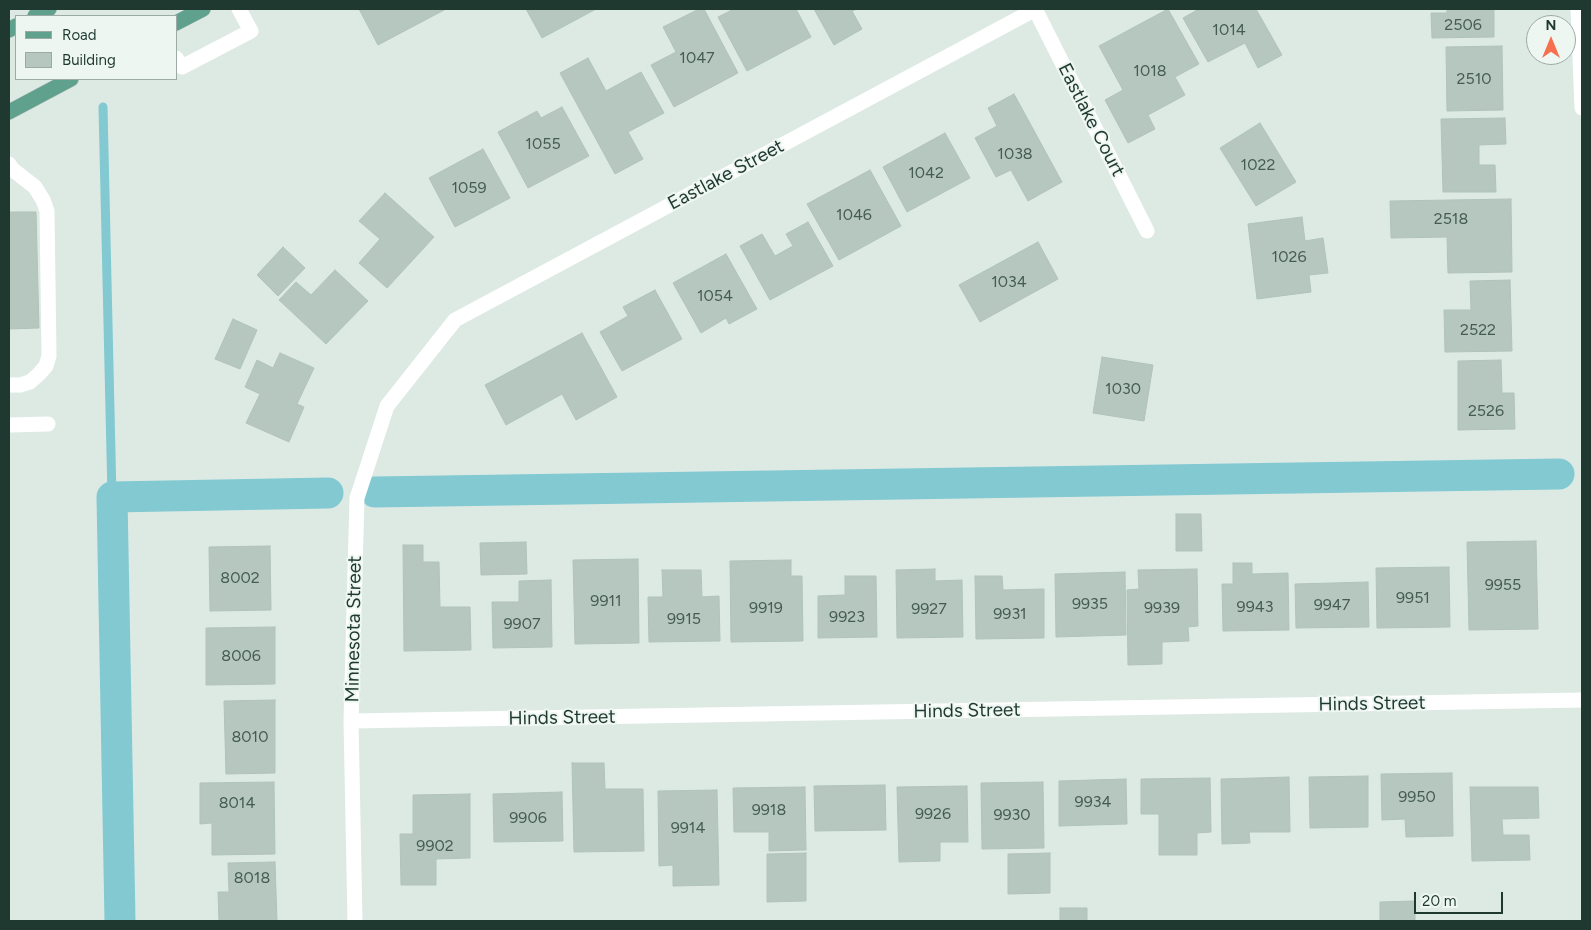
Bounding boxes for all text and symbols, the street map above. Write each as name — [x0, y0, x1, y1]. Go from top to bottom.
legend — [15, 15, 178, 80]
house number: 2506 — [1444, 15, 1482, 35]
north arrow — [1526, 15, 1576, 65]
text: N — [1546, 17, 1556, 34]
house number: 1014 — [1212, 20, 1246, 40]
text: Road — [62, 26, 97, 44]
house number: 1047 — [679, 48, 715, 68]
text: Building — [62, 51, 116, 69]
street label: Eastlake Court — [1053, 60, 1129, 180]
house number: 1018 — [1133, 61, 1167, 81]
house number: 2510 — [1456, 69, 1492, 89]
house number: 1055 — [525, 134, 561, 154]
street label: Eastlake Street — [664, 135, 788, 215]
house number: 1038 — [997, 144, 1033, 164]
house number: 1022 — [1241, 155, 1275, 175]
house number: 1042 — [908, 163, 944, 183]
house number: 1059 — [451, 178, 487, 198]
house number: 1046 — [836, 205, 872, 225]
house number: 2518 — [1434, 209, 1468, 229]
house number: 1026 — [1272, 247, 1306, 267]
house number: 1034 — [991, 272, 1027, 292]
house number: 1054 — [697, 286, 733, 306]
house number: 2522 — [1460, 320, 1496, 340]
house number: 1030 — [1105, 379, 1141, 399]
house number: 2526 — [1468, 401, 1504, 421]
street label: Minnesota Street — [341, 555, 367, 703]
house number: 8002 — [220, 568, 260, 588]
house number: 9955 — [1485, 575, 1521, 595]
house number: 9951 — [1396, 588, 1430, 608]
house number: 9911 — [590, 591, 622, 611]
house number: 9935 — [1072, 594, 1108, 614]
house number: 9947 — [1314, 595, 1350, 615]
house number: 9943 — [1237, 597, 1273, 617]
house number: 9919 — [749, 598, 783, 618]
house number: 9939 — [1144, 598, 1180, 618]
house number: 9927 — [911, 599, 947, 619]
house number: 9931 — [993, 604, 1027, 624]
house number: 9923 — [829, 607, 865, 627]
house number: 9915 — [667, 609, 701, 629]
house number: 9907 — [504, 614, 540, 634]
house number: 8006 — [221, 646, 261, 666]
street label: Hinds Street — [1318, 692, 1426, 716]
street label: Hinds Street — [913, 699, 1021, 723]
street label: Hinds Street — [508, 706, 616, 730]
house number: 8010 — [232, 727, 268, 747]
house number: 9950 — [1398, 787, 1436, 807]
house number: 9934 — [1075, 792, 1111, 812]
house number: 8014 — [219, 793, 255, 813]
house number: 9918 — [752, 800, 786, 820]
house number: 9926 — [915, 804, 951, 824]
house number: 9930 — [993, 805, 1031, 825]
house number: 9906 — [509, 808, 547, 828]
house number: 9914 — [671, 818, 705, 838]
house number: 9902 — [416, 836, 454, 856]
house number: 8018 — [234, 868, 270, 888]
scale bar — [1416, 882, 1505, 914]
text: 20 m — [1422, 892, 1456, 910]

